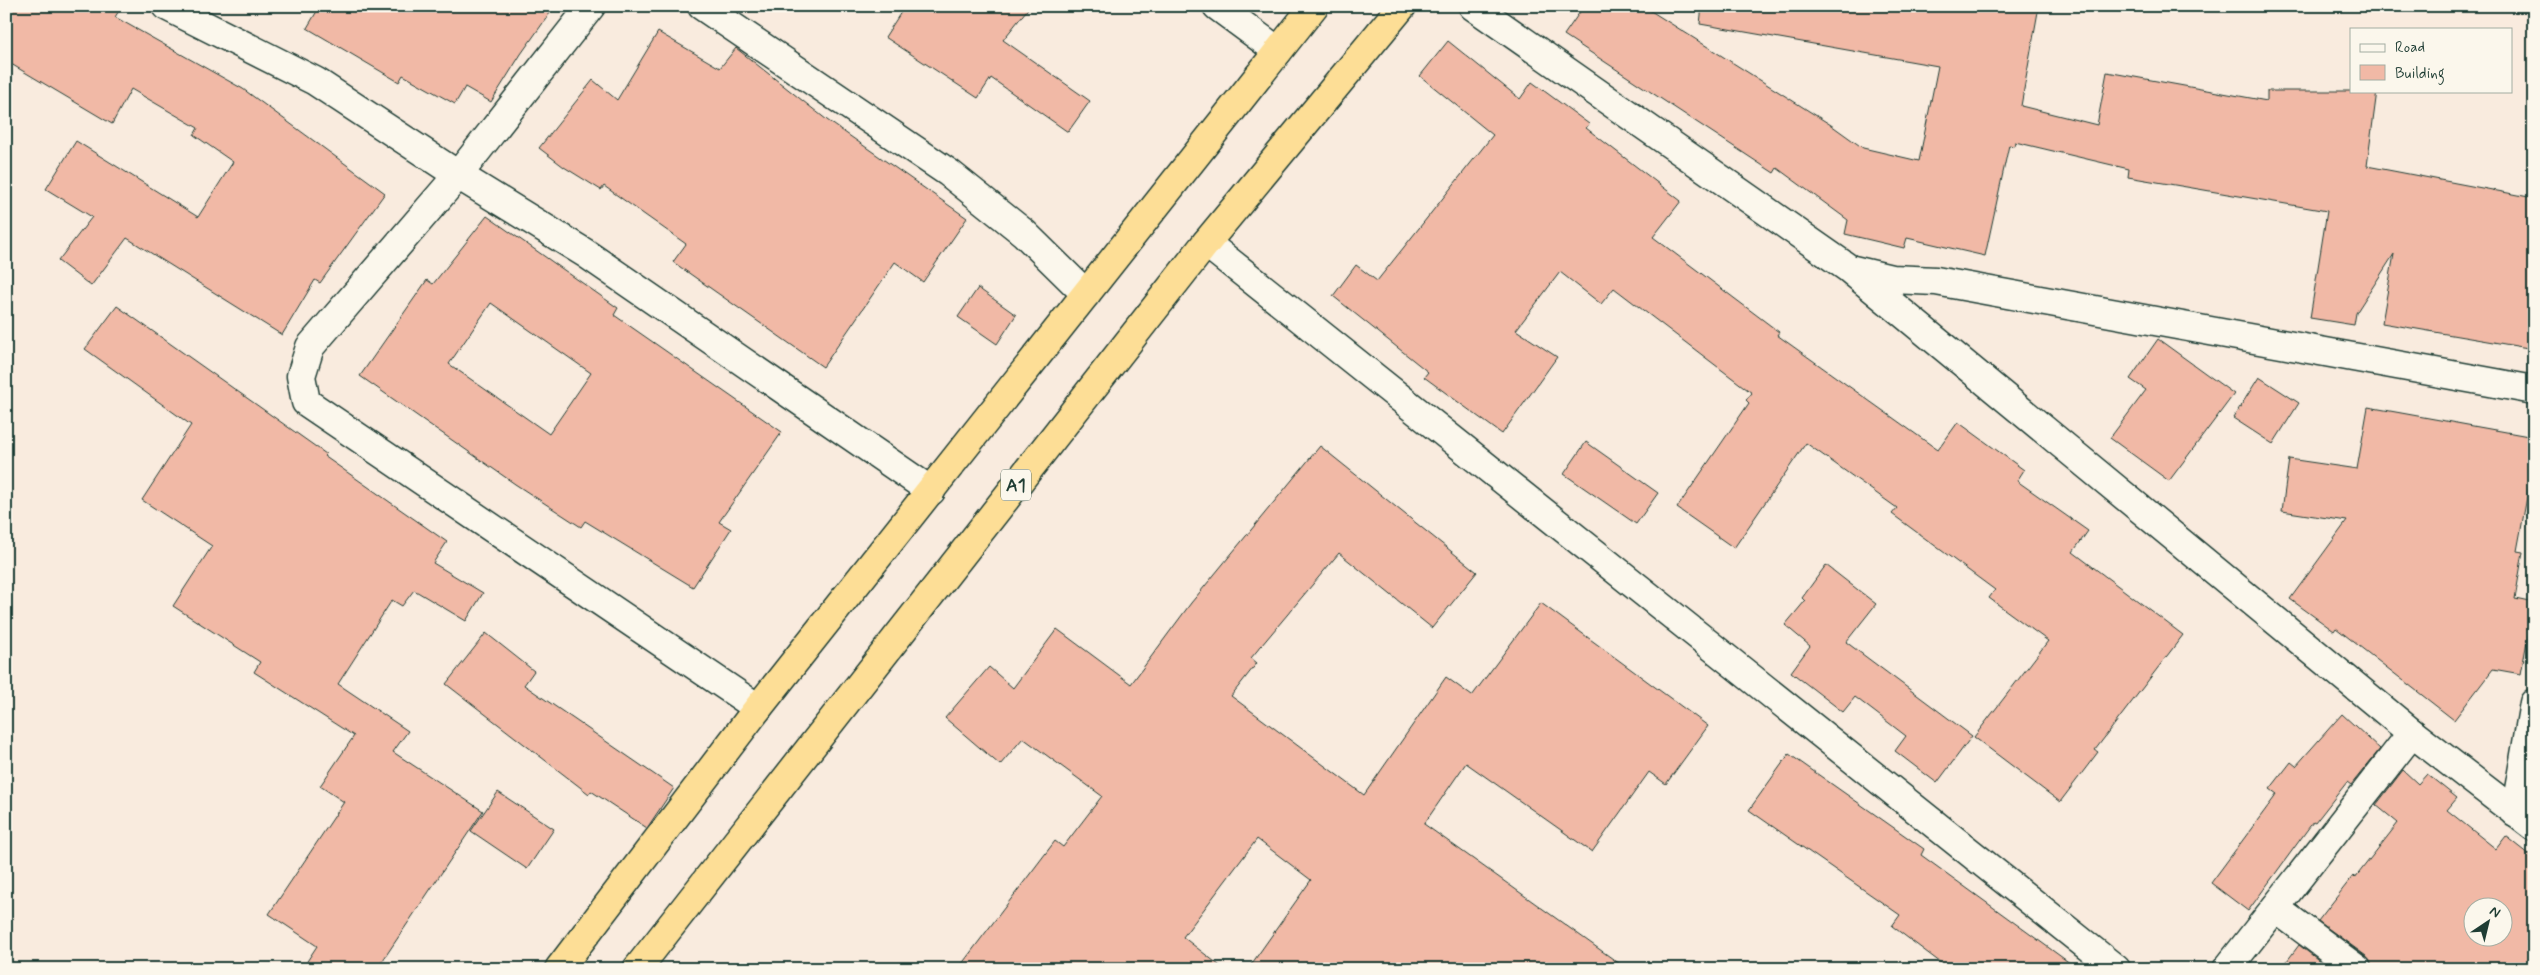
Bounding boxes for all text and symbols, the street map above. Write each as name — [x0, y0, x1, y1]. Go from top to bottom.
legend — [2350, 28, 2512, 92]
text: Road — [2395, 38, 2425, 58]
text: Building — [2395, 64, 2445, 85]
road number: A1 — [1001, 470, 1031, 500]
north arrow — [2462, 898, 2512, 948]
text: N — [2486, 902, 2504, 922]

